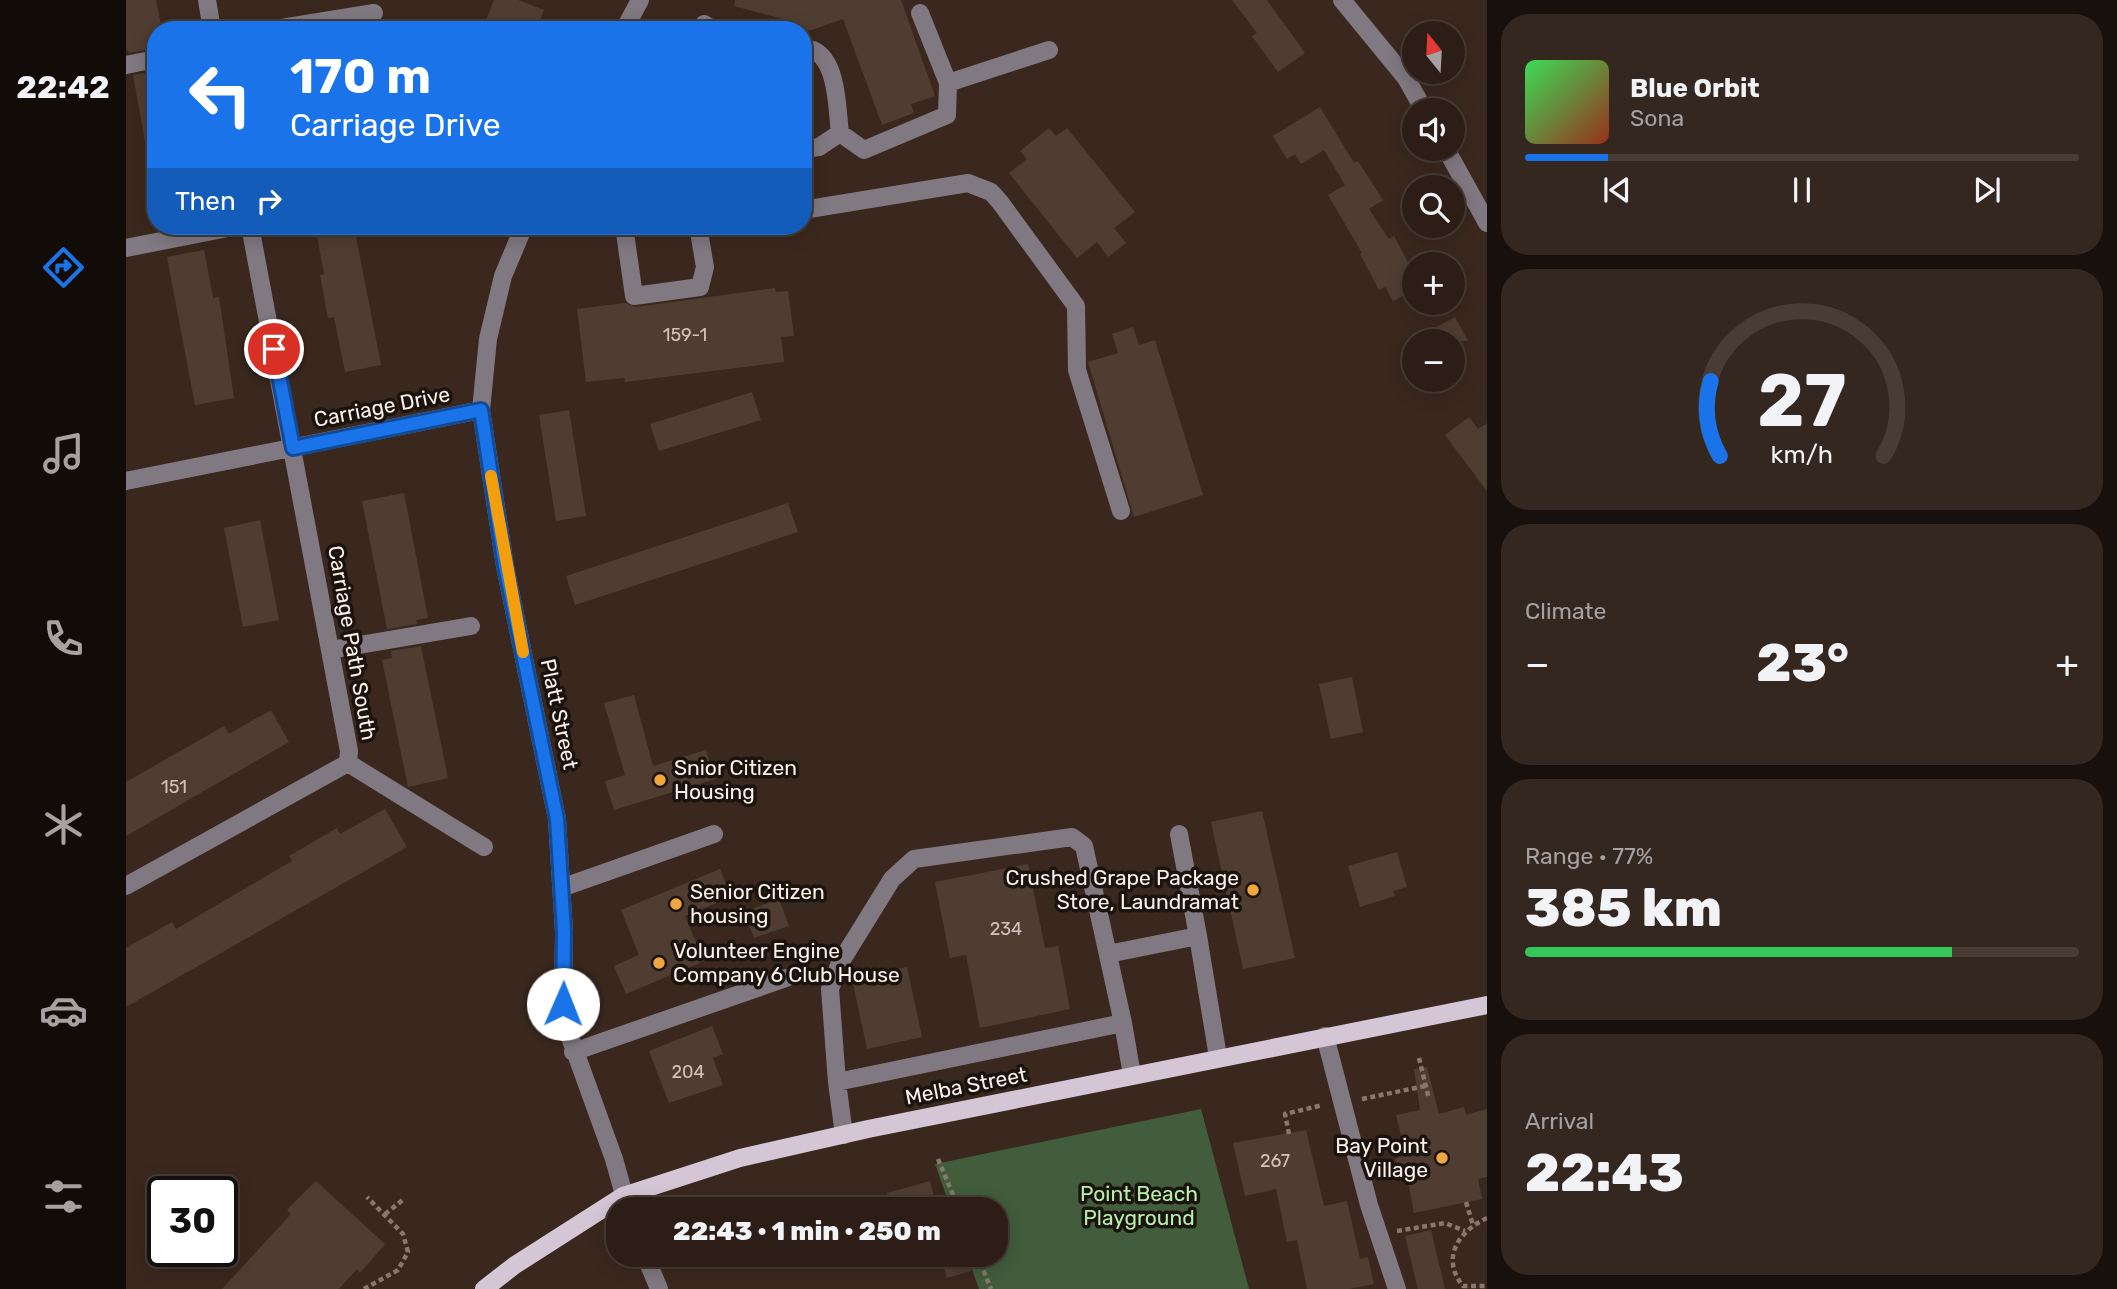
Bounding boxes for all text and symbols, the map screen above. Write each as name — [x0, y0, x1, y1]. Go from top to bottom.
north arrow — [1402, 21, 1465, 84]
map controls — [1402, 21, 1465, 392]
text: 170 m — [290, 47, 431, 105]
icon: left — [175, 49, 266, 140]
text: 22:42 — [16, 68, 110, 106]
text: Blue Orbit — [1630, 73, 1760, 104]
button: sound — [1402, 98, 1465, 161]
text: Sona — [1630, 104, 1684, 132]
text: Carriage Drive — [290, 106, 501, 144]
icon: previous — [1598, 171, 1636, 209]
icon: pause — [1783, 171, 1821, 209]
icon: next — [1968, 171, 2006, 209]
button: search — [1402, 175, 1465, 238]
icon: right — [250, 182, 288, 220]
text: Then — [175, 186, 236, 217]
icon: directions — [39, 243, 88, 292]
button: + — [1402, 252, 1465, 315]
pin — [244, 319, 304, 379]
house number: 159-1 — [663, 324, 707, 346]
button: − — [1402, 329, 1465, 392]
icon: arrive — [255, 330, 293, 368]
text: 27 — [1757, 358, 1847, 444]
street label: Carriage Drive — [312, 381, 452, 432]
icon: music — [39, 429, 88, 478]
text: km/h — [1771, 439, 1833, 468]
street label: Carriage Path South — [323, 544, 382, 742]
text: Climate — [1525, 597, 1606, 625]
icon: phone — [39, 614, 88, 663]
text: 23° — [1756, 632, 1849, 694]
text: − — [1525, 641, 1550, 687]
text: + — [2055, 641, 2079, 687]
street label: Platt Street — [536, 656, 583, 771]
place label: Snior Citizen Housing — [674, 755, 797, 804]
marker: Snior Citizen Housing — [652, 772, 668, 788]
house number: 151 — [161, 776, 187, 798]
icon: climate — [39, 800, 88, 849]
text: Range · 77% — [1525, 842, 1653, 870]
place label: Crushed Grape Package Store, Laundramat — [1005, 865, 1239, 914]
text: 385 km — [1525, 877, 1722, 939]
place label: Senior Citizen housing — [690, 879, 825, 928]
marker: Crushed Grape Package Store, Laundramat — [1245, 882, 1261, 898]
marker: Senior Citizen housing — [668, 896, 684, 912]
house number: 234 — [990, 918, 1022, 940]
place label: Volunteer Engine Company 6 Club House — [673, 938, 900, 987]
marker: Volunteer Engine Company 6 Club House — [651, 955, 667, 971]
position arrow — [526, 967, 600, 1041]
icon: car — [39, 986, 88, 1035]
house number: 204 — [671, 1061, 705, 1083]
street label: Melba Street — [903, 1061, 1029, 1110]
text: Arrival — [1525, 1107, 1594, 1135]
place label: Bay Point Village — [1335, 1133, 1428, 1182]
text: 22:43 — [1525, 1142, 1684, 1204]
house number: 267 — [1260, 1150, 1290, 1172]
marker: Bay Point Village — [1434, 1150, 1450, 1166]
icon: filters — [39, 1172, 88, 1221]
speed limit sign: 30 — [147, 1176, 238, 1267]
park label: Point Beach Playground — [1080, 1181, 1198, 1230]
text: 22:43 · 1 min · 250 m — [673, 1216, 941, 1247]

